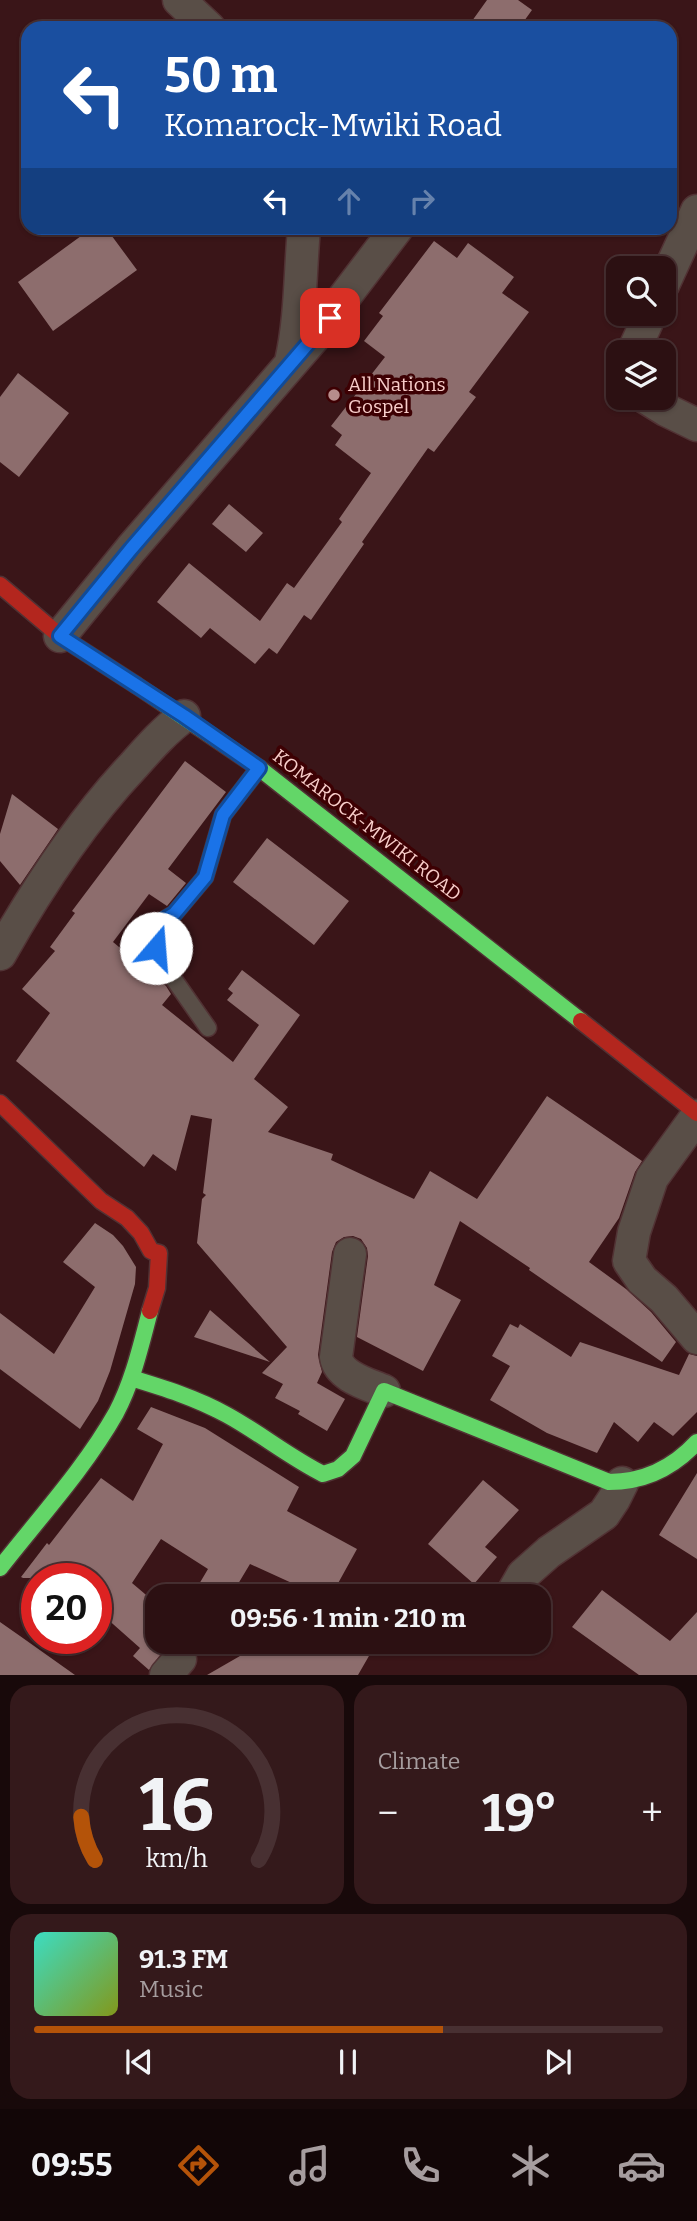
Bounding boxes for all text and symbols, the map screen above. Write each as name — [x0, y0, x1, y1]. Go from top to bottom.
text: 50 m — [164, 46, 277, 105]
icon: left — [49, 49, 140, 140]
text: Komarock-Mwiki Road — [164, 106, 502, 144]
icon: left — [257, 182, 295, 220]
icon: ahead — [330, 182, 368, 220]
icon: right — [403, 182, 441, 220]
map controls — [606, 256, 676, 410]
button: search — [606, 256, 676, 326]
pin — [300, 288, 360, 348]
icon: arrive — [311, 299, 349, 337]
button: layers — [606, 340, 676, 410]
place label: All Nations Gospel — [348, 373, 446, 418]
marker: All Nations Gospel — [326, 387, 342, 403]
street label: KOMAROCK-MWIKI ROAD — [268, 744, 466, 906]
position arrow — [119, 911, 193, 985]
speed limit sign: 20 — [21, 1563, 112, 1654]
text: 09:56 · 1 min · 210 m — [230, 1603, 466, 1634]
text: Climate — [378, 1747, 460, 1775]
text: 16 — [140, 1763, 214, 1850]
text: 19° — [482, 1782, 558, 1845]
text: − — [378, 1790, 398, 1836]
text: + — [641, 1790, 663, 1836]
text: km/h — [146, 1844, 208, 1874]
text: 91.3 FM — [139, 1944, 228, 1975]
text: Music — [139, 1975, 203, 2003]
icon: previous — [120, 2043, 158, 2081]
icon: pause — [329, 2043, 367, 2081]
icon: next — [539, 2043, 577, 2081]
icon: directions — [174, 2141, 223, 2190]
icon: music — [285, 2141, 334, 2190]
icon: phone — [396, 2141, 445, 2190]
icon: climate — [506, 2141, 555, 2190]
icon: car — [617, 2141, 666, 2190]
text: 09:55 — [31, 2146, 113, 2184]

